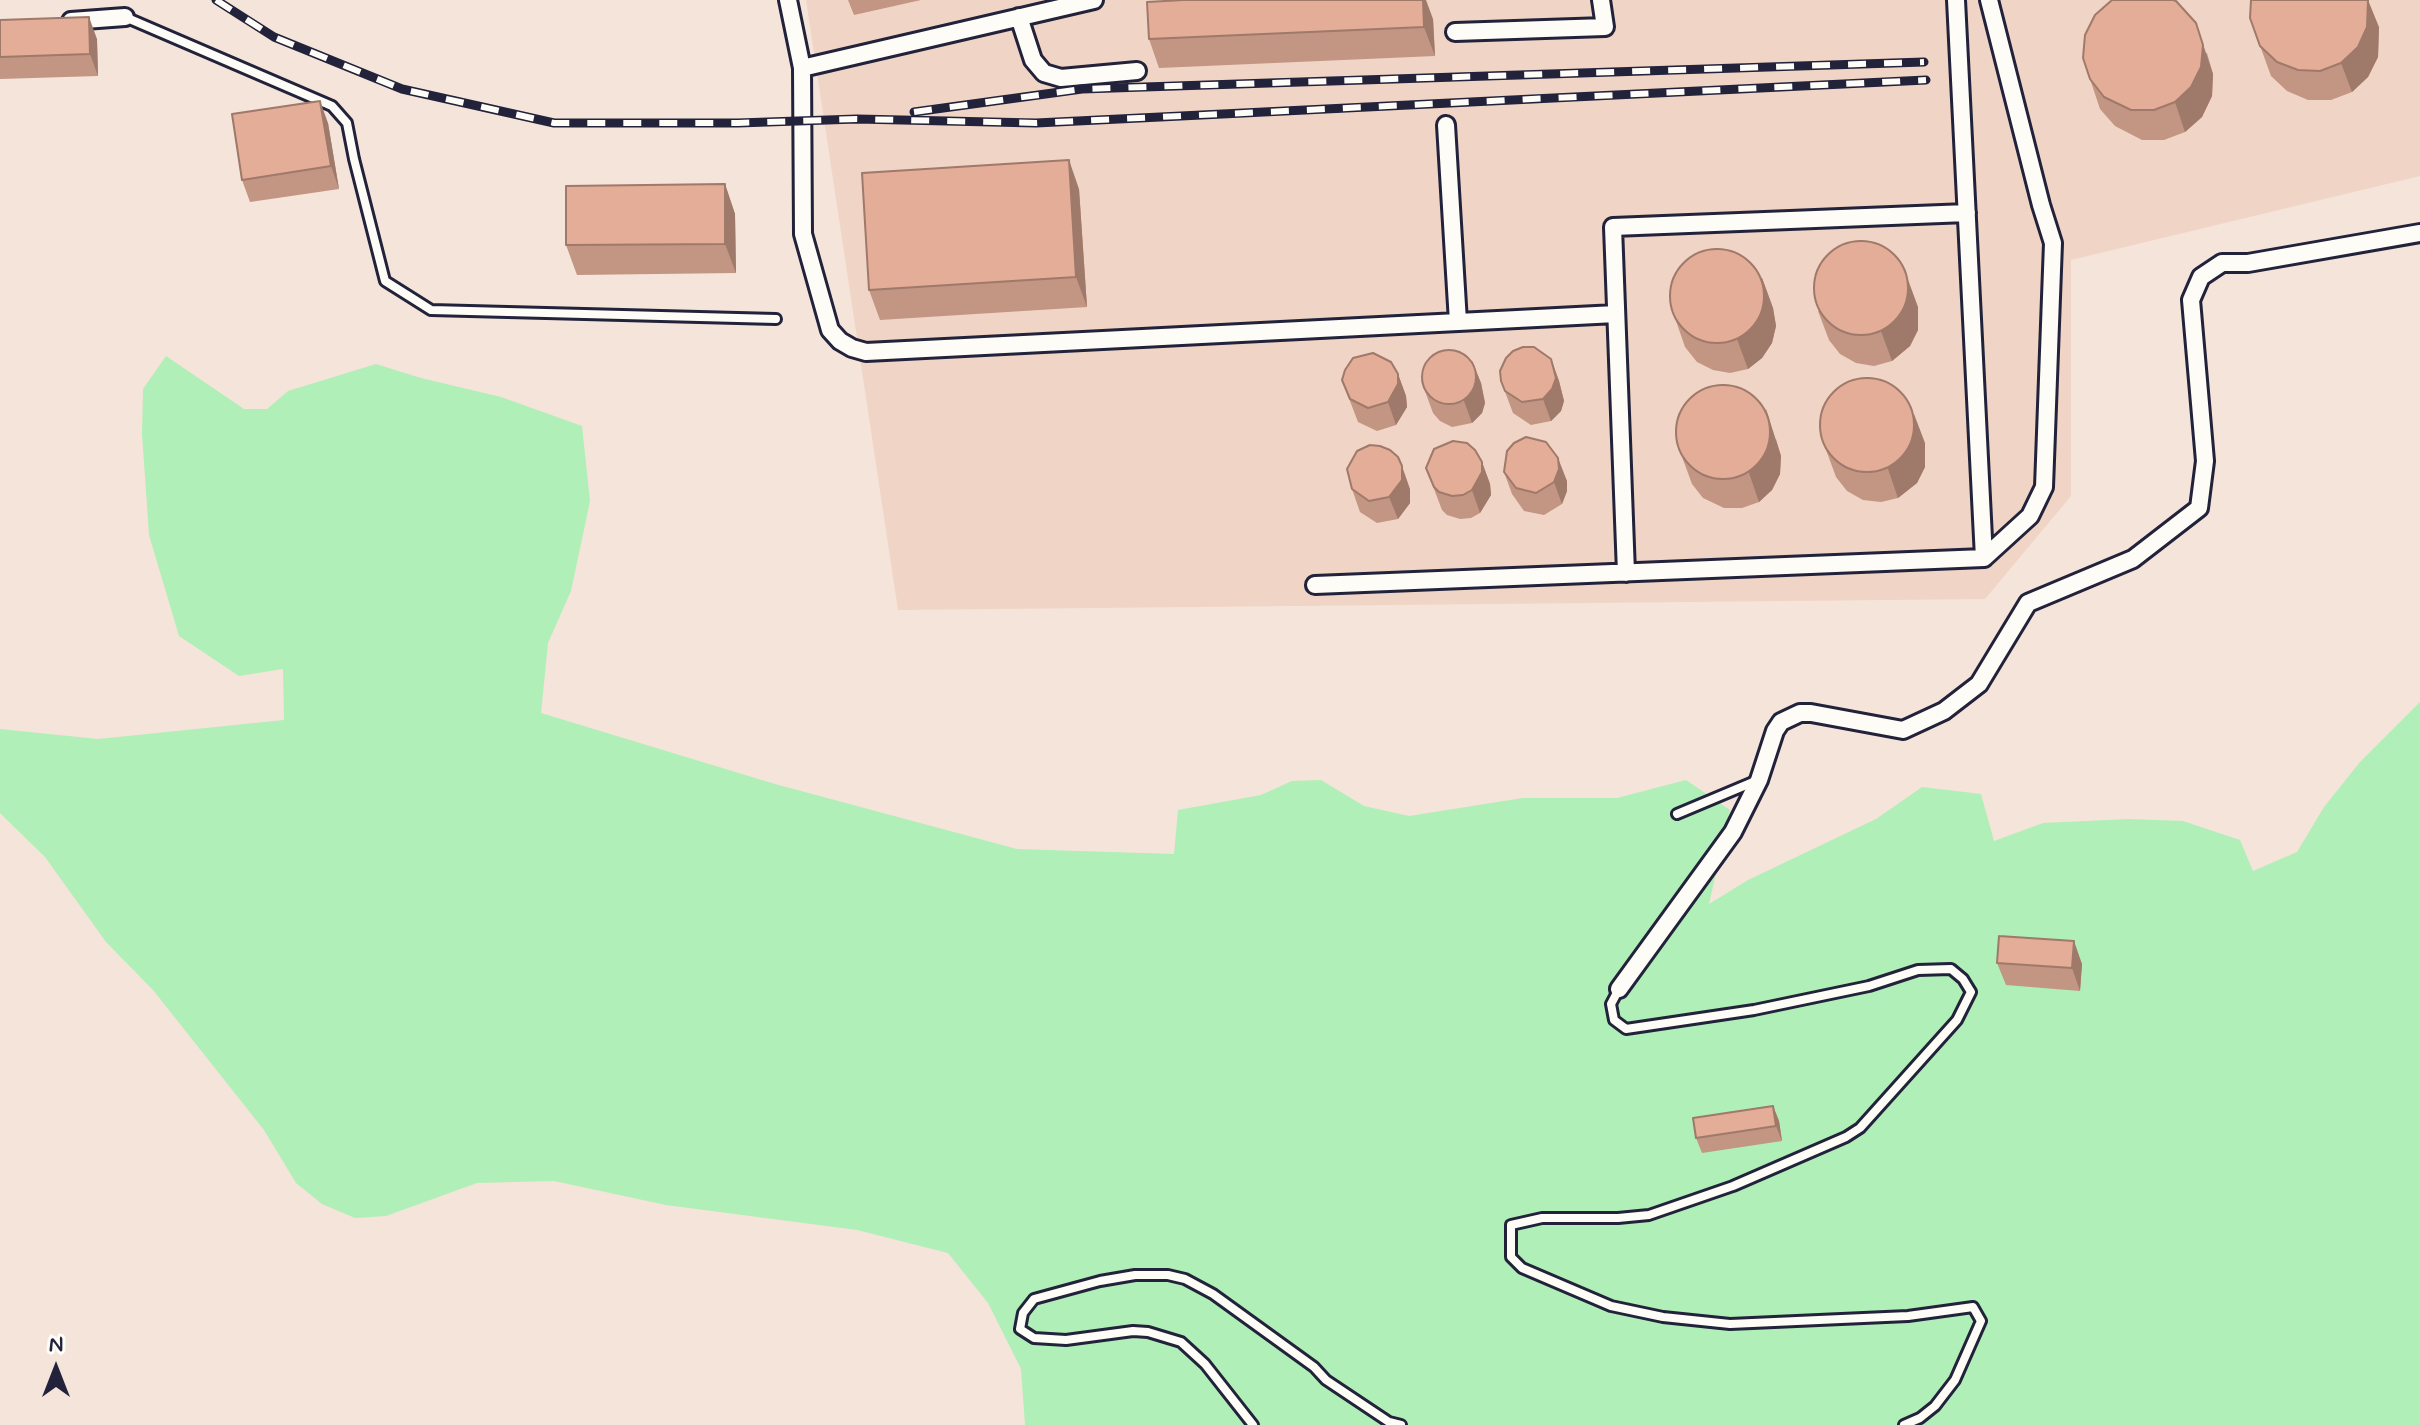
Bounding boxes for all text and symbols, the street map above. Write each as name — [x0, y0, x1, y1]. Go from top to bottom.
north arrow — [16, 1329, 96, 1409]
text: N — [49, 1331, 63, 1359]

